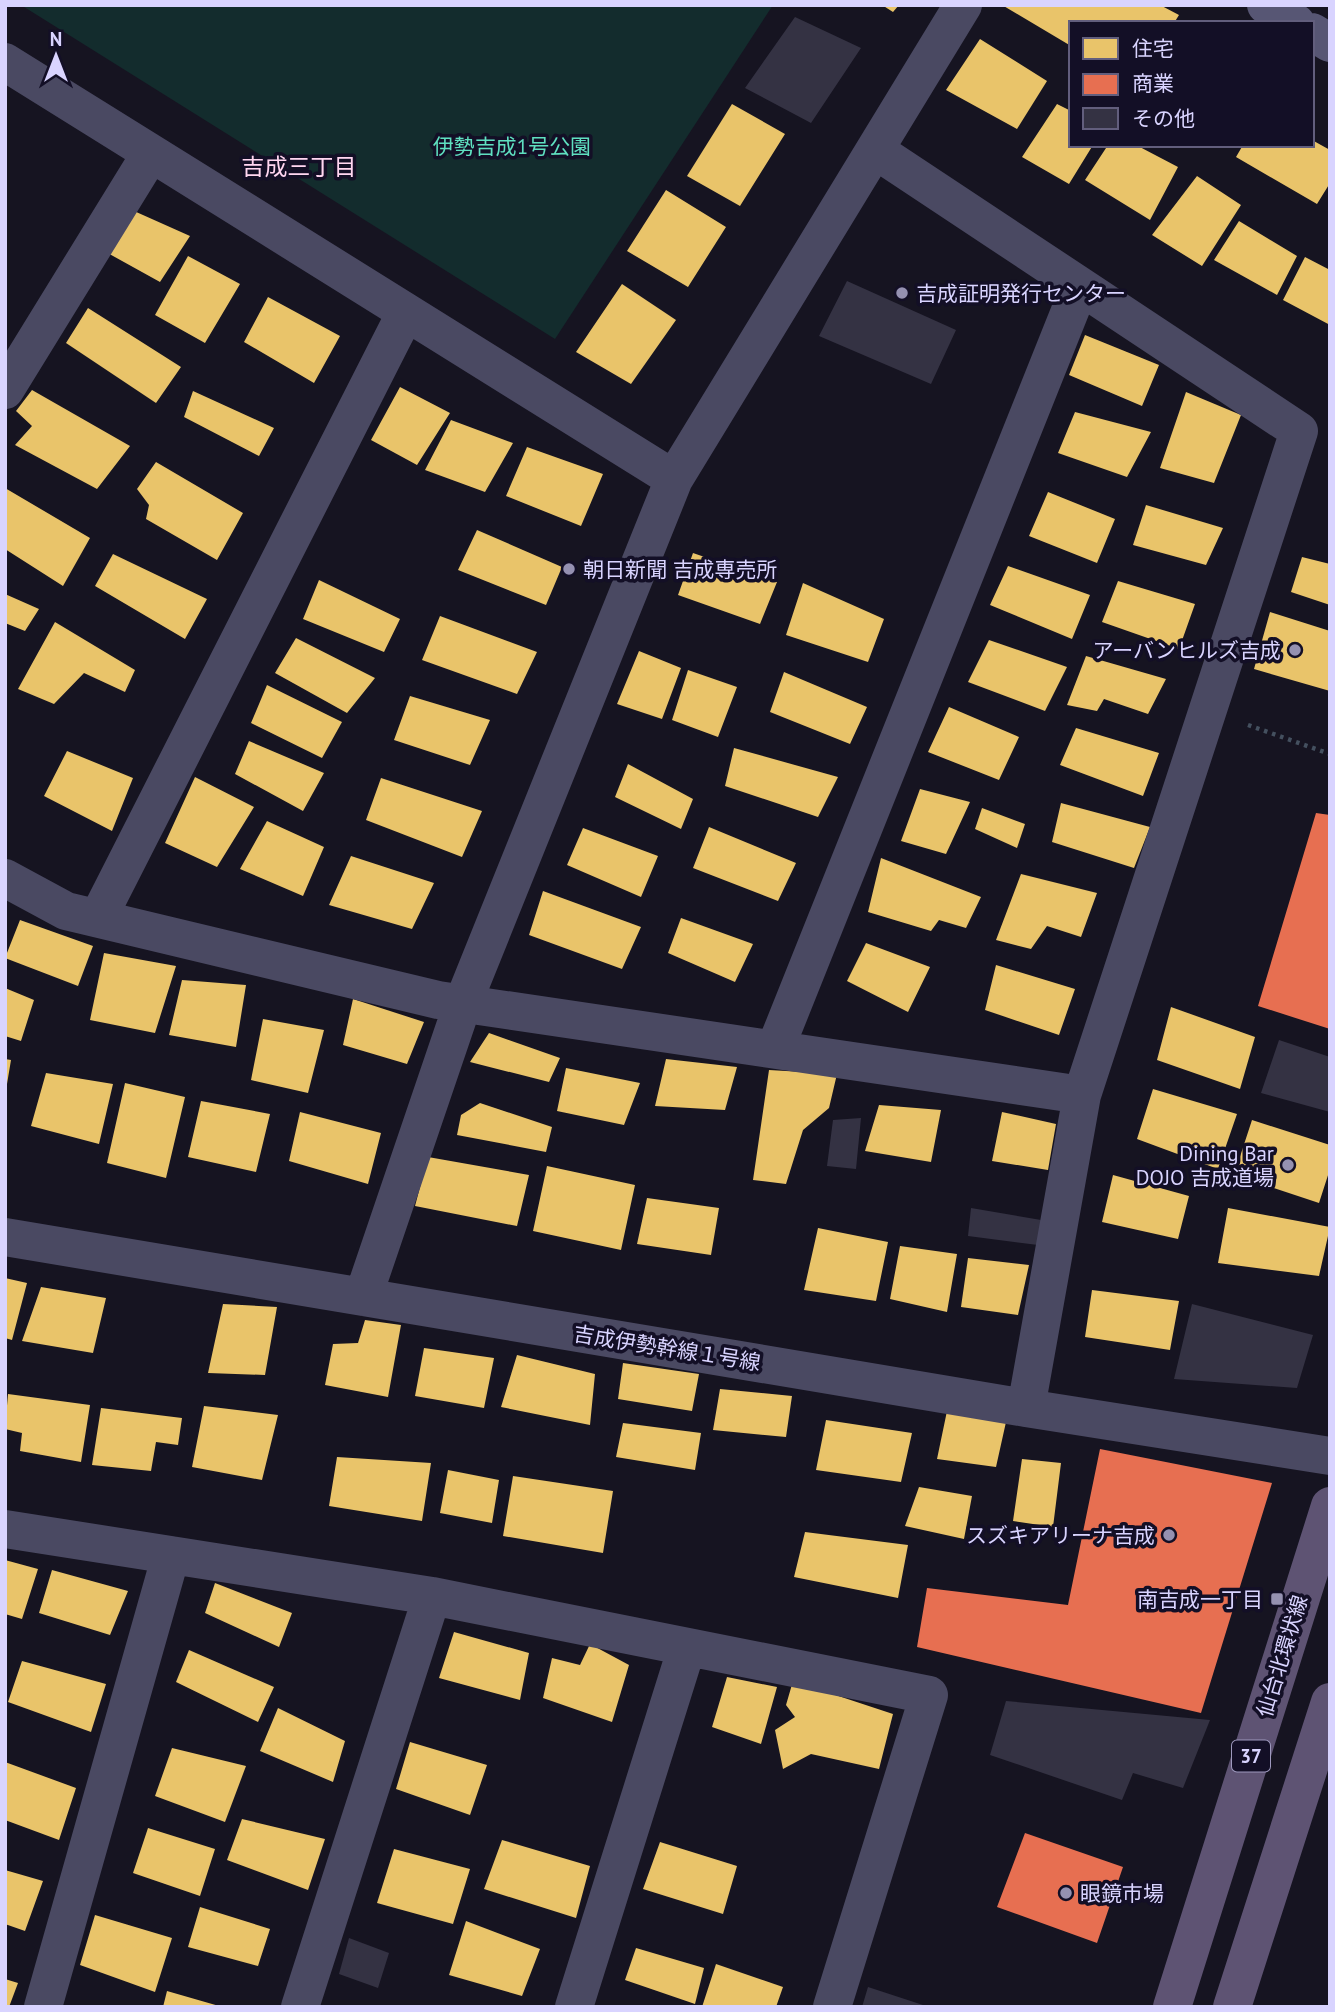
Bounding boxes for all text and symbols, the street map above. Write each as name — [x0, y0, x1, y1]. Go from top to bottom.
north arrow — [21, 21, 91, 91]
legend — [1069, 21, 1314, 147]
text: N — [50, 27, 62, 51]
text: 住宅 — [1132, 35, 1174, 62]
text: 商業 — [1132, 70, 1174, 97]
text: その他 — [1132, 105, 1195, 132]
park label: 伊勢吉成1号公園 — [433, 133, 591, 160]
district label: 吉成三丁目 — [242, 152, 357, 181]
place label: 吉成証明発行センター — [916, 280, 1126, 307]
marker: 吉成証明発行センター — [894, 285, 910, 301]
place label: 朝日新聞 吉成専売所 — [583, 556, 778, 583]
marker: 朝日新聞 吉成専売所 — [561, 561, 577, 577]
place label: アーバンヒルズ吉成 — [1092, 637, 1281, 664]
marker: アーバンヒルズ吉成 — [1287, 642, 1303, 658]
place label: Dining Bar DOJO 吉成道場 — [1136, 1140, 1274, 1191]
marker: Dining Bar DOJO 吉成道場 — [1280, 1157, 1296, 1173]
street label: 吉成伊勢幹線１号線 — [572, 1320, 762, 1376]
place label: スズキアリーナ吉成 — [966, 1522, 1155, 1549]
marker: スズキアリーナ吉成 — [1161, 1527, 1177, 1543]
place label: 南吉成一丁目 — [1137, 1586, 1263, 1613]
marker: 南吉成一丁目 — [1269, 1591, 1285, 1607]
street label: 仙台北環状線 — [1251, 1592, 1313, 1720]
road number: 37 — [1232, 1740, 1270, 1772]
place label: 眼鏡市場 — [1080, 1880, 1164, 1907]
marker: 眼鏡市場 — [1058, 1885, 1074, 1901]

